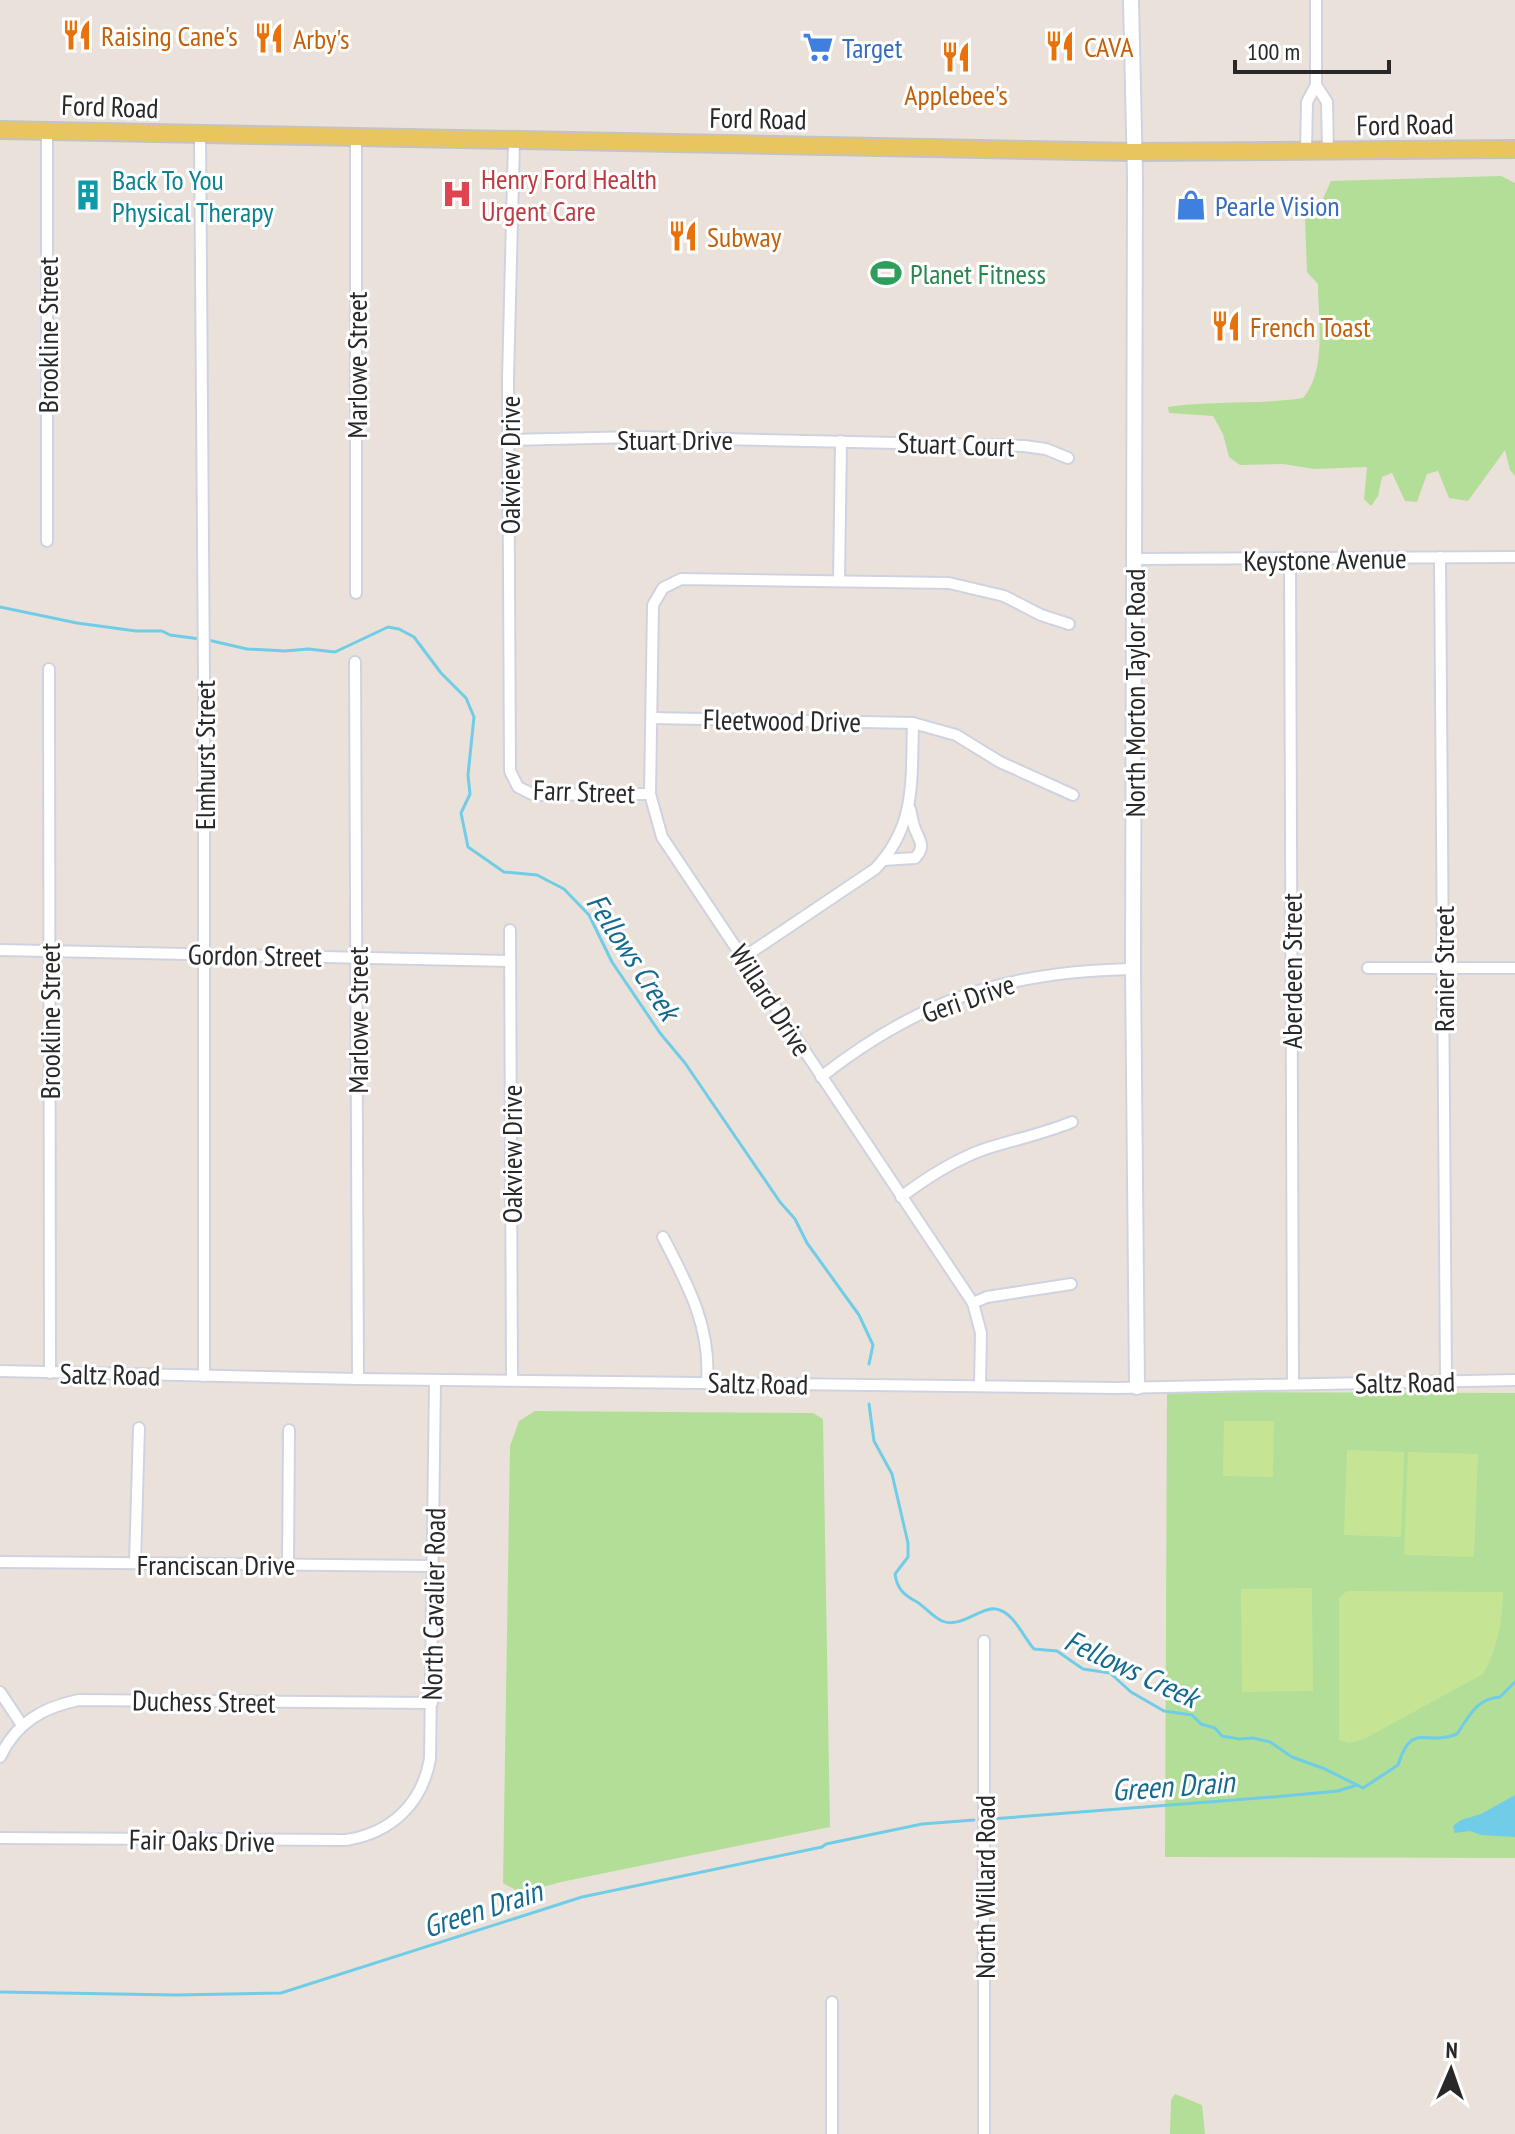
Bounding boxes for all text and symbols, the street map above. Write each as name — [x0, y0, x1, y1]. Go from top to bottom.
place label: Raising Cane's — [101, 17, 238, 54]
restaurant icon: Raising Cane's — [60, 18, 94, 52]
place label: Arby's — [293, 20, 349, 57]
restaurant icon: Arby's — [252, 21, 286, 55]
scale bar — [1235, 24, 1389, 74]
place label: CAVA — [1084, 28, 1134, 65]
place label: Target — [842, 29, 903, 66]
restaurant icon: CAVA — [1043, 29, 1077, 63]
supermarket icon: Target — [801, 30, 835, 64]
text: 100 m — [1247, 36, 1300, 67]
restaurant icon: Applebee's — [939, 40, 973, 74]
place label: Applebee's — [904, 76, 1008, 113]
street label: Ford Road — [61, 86, 159, 126]
street label: Ford Road — [709, 99, 807, 137]
street label: Ford Road — [1356, 105, 1454, 143]
place label: Henry Ford Health Urgent Care — [481, 160, 657, 229]
place label: Back To You Physical Therapy — [112, 161, 274, 230]
hospital icon: Henry Ford Health Urgent Care — [440, 177, 474, 211]
building icon: Back To You Physical Therapy — [71, 178, 105, 212]
place label: Pearle Vision — [1215, 187, 1340, 224]
shop icon: Pearle Vision — [1174, 188, 1208, 222]
place label: Subway — [707, 218, 782, 255]
restaurant icon: Subway — [666, 219, 700, 253]
place label: Planet Fitness — [910, 255, 1046, 292]
sports icon: Planet Fitness — [869, 256, 903, 290]
street label: Brookline Street — [29, 257, 66, 413]
street label: Marlowe Street — [338, 291, 375, 438]
place label: French Toast — [1250, 308, 1371, 345]
restaurant icon: French Toast — [1209, 309, 1243, 343]
street label: Oakview Drive — [491, 396, 528, 534]
street label: Stuart Drive — [617, 421, 733, 458]
street label: Stuart Court — [897, 423, 1016, 465]
street label: Keystone Avenue — [1243, 539, 1407, 579]
street label: North Morton Taylor Road — [1116, 569, 1153, 817]
street label: Elmhurst Street — [186, 680, 223, 830]
street label: Fleetwood Drive — [703, 700, 861, 740]
street label: Farr Street — [532, 771, 636, 811]
water label: Fellows Creek — [579, 885, 691, 1030]
street label: Aberdeen Street — [1273, 893, 1310, 1049]
street label: Ranier Street — [1425, 906, 1462, 1032]
street label: Gordon Street — [188, 935, 323, 975]
street label: Willard Drive — [721, 937, 821, 1063]
street label: Brookline Street — [31, 943, 68, 1099]
street label: Marlowe Street — [339, 946, 376, 1093]
street label: Geri Drive — [917, 965, 1019, 1031]
street label: Oakview Drive — [493, 1085, 530, 1223]
street label: Saltz Road — [59, 1355, 161, 1393]
street label: Saltz Road — [1354, 1363, 1456, 1401]
street label: Saltz Road — [707, 1364, 809, 1402]
street label: North Cavalier Road — [413, 1507, 453, 1701]
street label: Franciscan Drive — [137, 1546, 295, 1583]
water label: Fellows Creek — [1059, 1620, 1208, 1717]
street label: Duchess Street — [132, 1681, 276, 1721]
water label: Green Drain — [1110, 1761, 1237, 1809]
street label: North Willard Road — [966, 1795, 1003, 1979]
street label: Fair Oaks Drive — [129, 1820, 275, 1860]
water label: Green Drain — [418, 1870, 548, 1946]
north arrow — [1411, 2030, 1491, 2110]
text: N — [1445, 2036, 1458, 2064]

